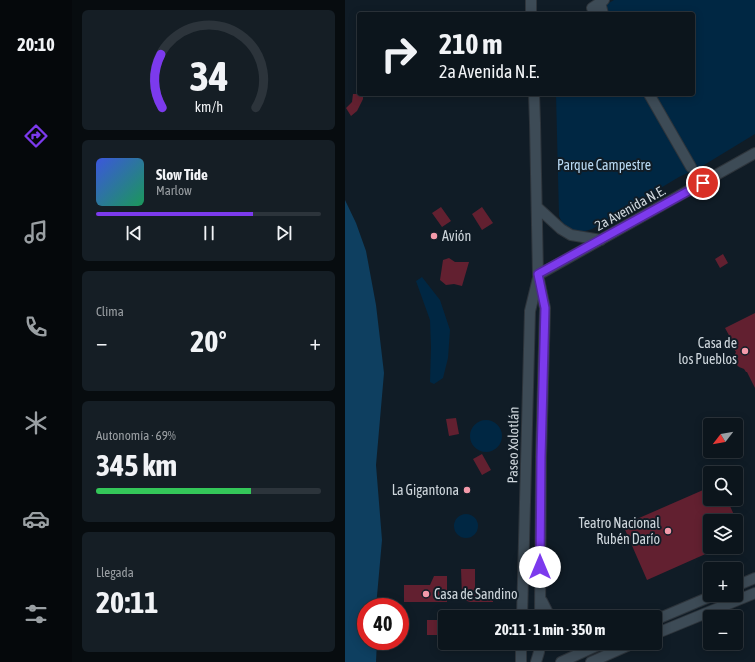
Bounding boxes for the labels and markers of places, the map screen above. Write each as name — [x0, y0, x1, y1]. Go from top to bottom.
pin — [686, 166, 720, 200]
place label: Avión — [442, 228, 471, 244]
marker: Avión — [429, 231, 439, 241]
place label: Casa de los Pueblos — [678, 335, 737, 367]
marker: Casa de los Pueblos — [740, 346, 750, 356]
place label: La Gigantona — [392, 482, 459, 498]
marker: La Gigantona — [462, 485, 472, 495]
place label: Teatro Nacional Rubén Darío — [578, 515, 660, 547]
marker: Teatro Nacional Rubén Darío — [663, 526, 673, 536]
place label: Casa de Sandino — [434, 586, 518, 602]
marker: Casa de Sandino — [421, 589, 431, 599]

